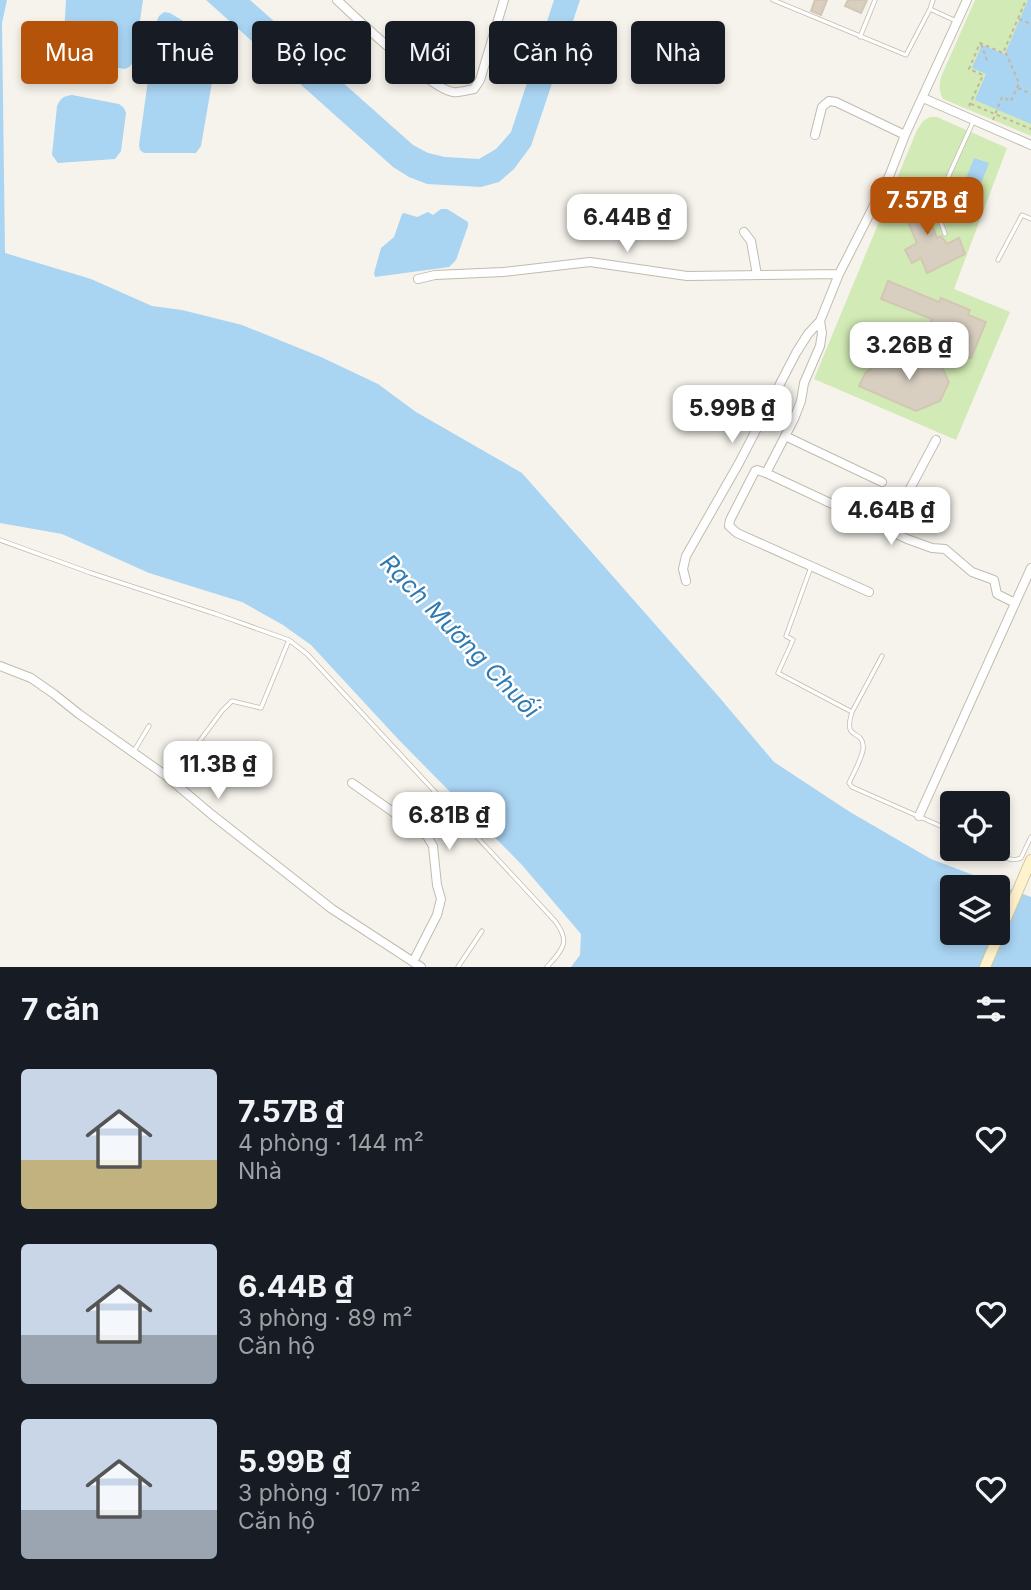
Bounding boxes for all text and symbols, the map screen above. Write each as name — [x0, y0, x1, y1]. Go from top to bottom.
chip: Mua — [21, 21, 118, 84]
chip: Thuê — [132, 21, 238, 84]
chip: Bộ lọc — [252, 21, 371, 84]
chip: Mới — [385, 21, 475, 84]
chip: Căn hộ — [489, 21, 617, 84]
chip: Nhà — [631, 21, 725, 84]
pin: 7.57B ₫ — [862, 177, 992, 237]
text: 7.57B ₫ — [886, 186, 968, 214]
pin: 6.44B ₫ — [562, 194, 692, 254]
text: 6.44B ₫ — [583, 203, 671, 231]
pin: 3.26B ₫ — [844, 322, 974, 382]
text: 3.26B ₫ — [866, 331, 952, 359]
pin: 5.99B ₫ — [667, 386, 797, 445]
text: 5.99B ₫ — [689, 394, 775, 422]
pin: 4.64B ₫ — [826, 488, 956, 547]
text: 4.64B ₫ — [847, 496, 935, 524]
water label: Rạch Mương Chuối — [374, 548, 546, 725]
pin: 11.3B ₫ — [153, 742, 283, 801]
text: 11.3B ₫ — [180, 750, 257, 778]
map controls — [940, 791, 1010, 945]
button: locate — [940, 791, 1010, 861]
pin: 6.81B ₫ — [384, 792, 514, 852]
text: 6.81B ₫ — [408, 801, 490, 829]
button: layers — [940, 875, 1010, 945]
icon: filters — [972, 990, 1010, 1028]
text: 7 căn — [21, 991, 100, 1027]
text: 7.57B ₫ — [238, 1093, 344, 1129]
icon: home — [77, 1097, 161, 1181]
icon: heart — [972, 1120, 1010, 1158]
text: 4 phòng · 144 m² — [238, 1129, 424, 1157]
text: Nhà — [238, 1157, 282, 1185]
text: 6.44B ₫ — [238, 1268, 353, 1304]
icon: home — [77, 1272, 161, 1356]
icon: heart — [972, 1295, 1010, 1333]
text: 3 phòng · 89 m² — [238, 1304, 413, 1332]
text: Căn hộ — [238, 1332, 315, 1360]
text: 5.99B ₫ — [238, 1443, 351, 1479]
icon: home — [77, 1447, 161, 1531]
icon: heart — [972, 1470, 1010, 1508]
text: 3 phòng · 107 m² — [238, 1479, 421, 1507]
text: Căn hộ — [238, 1507, 315, 1535]

